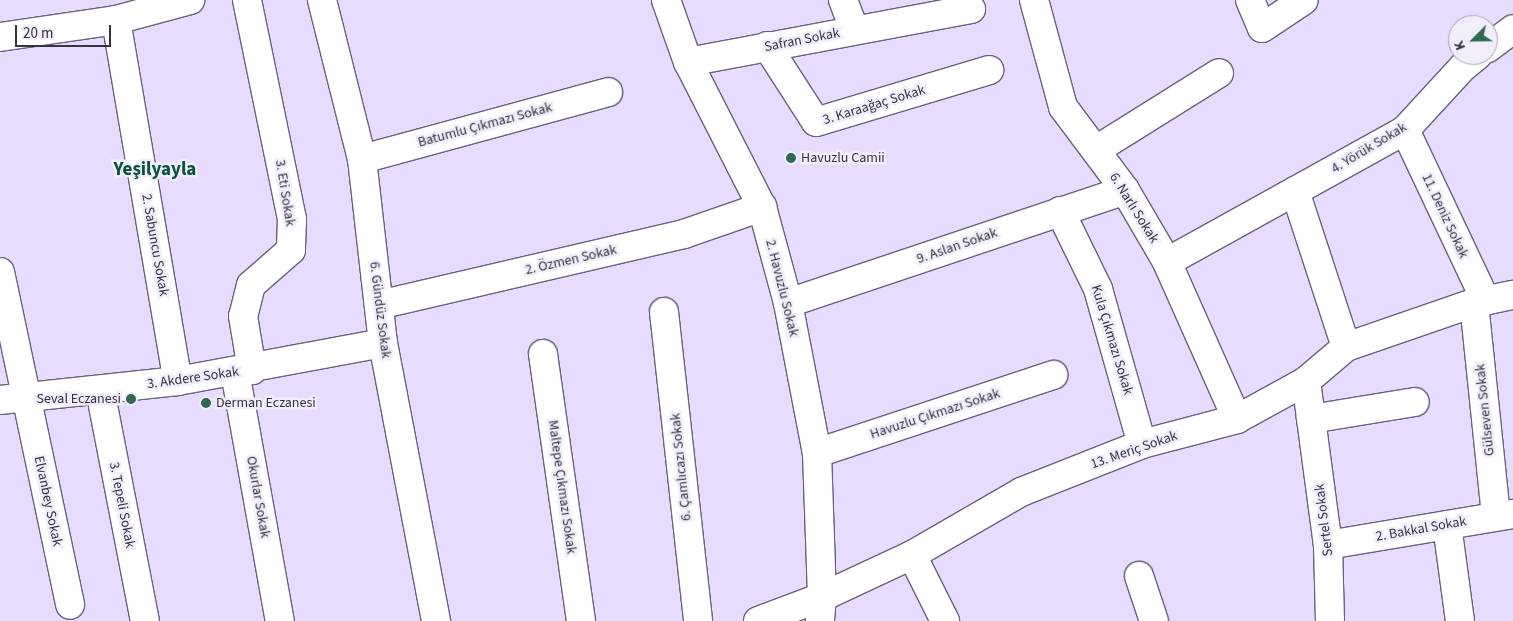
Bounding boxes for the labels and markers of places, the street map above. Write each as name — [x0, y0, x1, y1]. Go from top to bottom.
place label: Havuzlu Camii — [801, 150, 885, 166]
marker: Havuzlu Camii — [785, 152, 797, 164]
place label: Seval Eczanesi — [37, 391, 121, 407]
marker: Seval Eczanesi — [125, 393, 137, 405]
place label: Derman Eczanesi — [216, 395, 316, 411]
marker: Derman Eczanesi — [200, 397, 212, 409]

